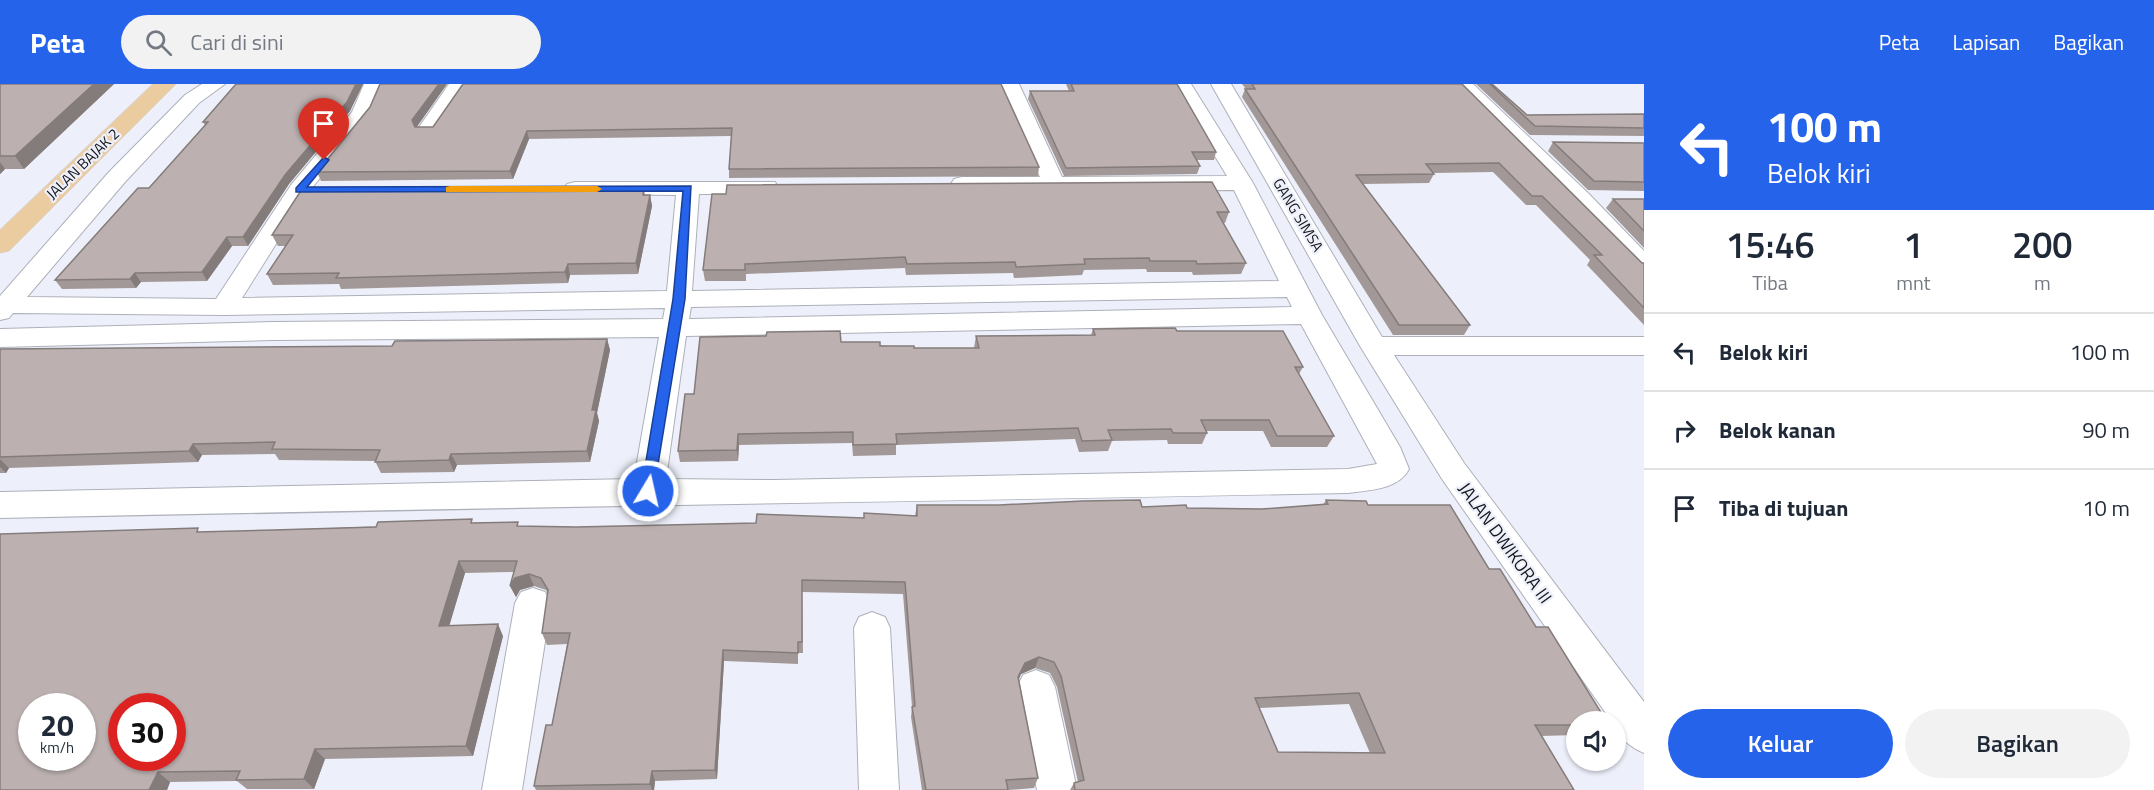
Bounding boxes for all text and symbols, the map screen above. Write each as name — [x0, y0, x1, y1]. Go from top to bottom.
search box — [121, 15, 541, 69]
text: Peta — [30, 21, 85, 64]
text: Cari di sini — [190, 25, 284, 59]
icon: search — [142, 26, 175, 59]
text: Peta — [1879, 26, 1920, 58]
text: Lapisan — [1953, 26, 2020, 58]
text: Bagikan — [2053, 26, 2124, 58]
text: 100 m — [1767, 94, 1882, 158]
pin — [298, 98, 349, 160]
icon: arrive — [307, 107, 340, 140]
icon: left — [1668, 108, 1746, 186]
street label: JALAN BAJAK 2 — [41, 123, 125, 205]
text: Belok kiri — [1767, 152, 1871, 193]
street label: GANG SIMSA — [1267, 174, 1329, 256]
text: 15:46 — [1725, 217, 1815, 272]
text: 1 — [1903, 217, 1923, 272]
text: 200 — [2012, 217, 2073, 272]
text: Tiba — [1752, 267, 1788, 298]
text: mnt — [1896, 267, 1931, 298]
text: m — [2034, 267, 2051, 298]
text: Belok kiri — [1719, 335, 1808, 369]
text: 100 m — [2070, 335, 2130, 369]
icon: left — [1668, 336, 1701, 369]
text: Belok kanan — [1719, 413, 1836, 447]
text: 90 m — [2082, 413, 2130, 447]
icon: right — [1668, 414, 1701, 447]
position arrow — [616, 459, 680, 523]
street label: JALAN DWIKORA III — [1452, 476, 1559, 609]
text: Tiba di tujuan — [1719, 491, 1848, 525]
text: 10 m — [2082, 491, 2130, 525]
icon: arrive — [1668, 492, 1701, 525]
speed limit sign: 30 — [108, 693, 186, 771]
text: 20 — [40, 702, 74, 748]
button: Keluar — [1668, 709, 1893, 778]
button: Bagikan — [1905, 709, 2130, 778]
map controls — [1566, 711, 1626, 771]
button: sound — [1566, 711, 1626, 771]
text: km/h — [40, 736, 74, 759]

